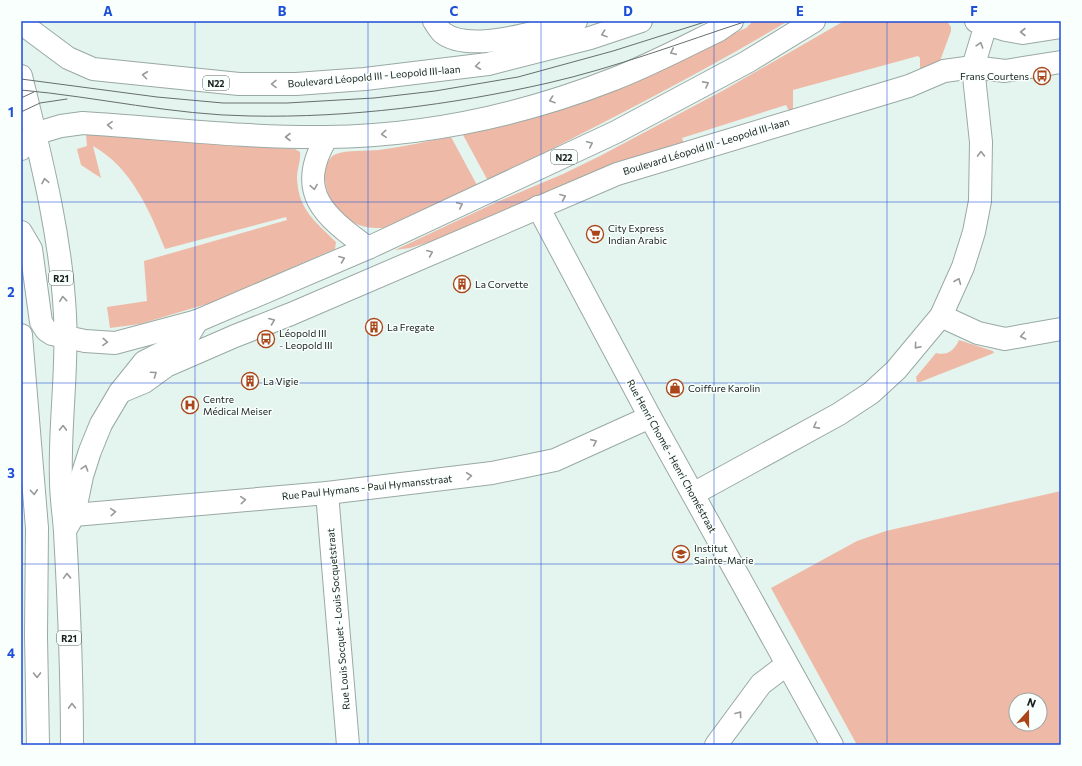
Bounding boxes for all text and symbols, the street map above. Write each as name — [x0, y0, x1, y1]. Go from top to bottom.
text: A — [103, 3, 113, 19]
text: B — [278, 3, 287, 19]
text: C — [450, 3, 459, 19]
text: D — [623, 3, 633, 19]
text: E — [796, 3, 804, 19]
text: F — [970, 3, 978, 19]
one-way arrow — [1020, 28, 1026, 36]
one-way arrow — [601, 29, 608, 37]
one-way arrow — [975, 42, 984, 49]
one-way arrow — [670, 47, 677, 55]
one-way arrow — [475, 61, 481, 70]
street label: Boulevard Léopold III - Leopold III-laan — [287, 62, 461, 90]
bus stop icon: Frans Courtens — [1032, 66, 1052, 86]
place label: Frans Courtens — [960, 70, 1029, 82]
one-way arrow — [141, 71, 148, 80]
road number: N22 — [203, 76, 229, 90]
one-way arrow — [271, 80, 277, 88]
one-way arrow — [701, 81, 709, 89]
one-way arrow — [549, 95, 556, 104]
text: 1 — [8, 104, 14, 120]
street label: Boulevard Léopold III - Leopold III-laan — [621, 115, 791, 177]
one-way arrow — [107, 121, 113, 129]
one-way arrow — [381, 130, 387, 139]
one-way arrow — [285, 133, 291, 141]
one-way arrow — [586, 141, 594, 149]
road number: N22 — [551, 150, 577, 164]
one-way arrow — [977, 151, 985, 157]
one-way arrow — [42, 178, 50, 184]
one-way arrow — [310, 184, 318, 190]
one-way arrow — [558, 194, 566, 202]
one-way arrow — [456, 202, 463, 210]
place label: City Express Indian Arabic — [608, 222, 667, 246]
supermarket icon: City Express Indian Arabic — [585, 224, 605, 244]
one-way arrow — [426, 250, 434, 258]
one-way arrow — [337, 256, 345, 264]
road number: R21 — [49, 271, 73, 285]
building icon: La Corvette — [452, 274, 472, 294]
one-way arrow — [953, 277, 961, 284]
place label: La Corvette — [475, 278, 528, 290]
text: 2 — [7, 284, 15, 300]
one-way arrow — [59, 296, 68, 302]
building icon: La Fregate — [364, 317, 384, 337]
one-way arrow — [268, 318, 276, 326]
place label: La Fregate — [387, 321, 434, 333]
place label: Léopold III - Leopold III — [279, 327, 333, 351]
bus stop icon: Léopold III - Leopold III — [256, 329, 276, 349]
one-way arrow — [1020, 331, 1026, 340]
one-way arrow — [102, 338, 108, 347]
one-way arrow — [914, 341, 921, 349]
one-way arrow — [150, 371, 157, 379]
building icon: La Vigie — [240, 371, 260, 391]
place label: La Vigie — [263, 375, 299, 387]
street label: Rue Henri Chomé - Henri Choméstraat — [625, 377, 719, 535]
shop icon: Coiffure Karolin — [665, 378, 685, 398]
place label: Coiffure Karolin — [688, 382, 760, 394]
place label: Centre Médical Meiser — [203, 393, 272, 417]
hospital icon: Centre Médical Meiser — [180, 395, 200, 415]
one-way arrow — [813, 422, 820, 429]
one-way arrow — [58, 425, 67, 431]
one-way arrow — [590, 439, 597, 447]
text: 3 — [7, 465, 15, 481]
one-way arrow — [80, 465, 89, 472]
street label: Rue Paul Hymans - Paul Hymansstraat — [281, 472, 453, 502]
one-way arrow — [466, 472, 473, 481]
one-way arrow — [30, 489, 39, 495]
one-way arrow — [240, 496, 246, 505]
one-way arrow — [110, 508, 116, 517]
street label: Rue Louis Socquet - Louis Socquetstraat — [324, 528, 352, 710]
place label: Institut Sainte-Marie — [694, 542, 753, 566]
school or university icon: Institut Sainte-Marie — [671, 544, 691, 564]
one-way arrow — [62, 573, 71, 579]
road number: R21 — [57, 631, 81, 645]
text: 4 — [7, 645, 15, 661]
one-way arrow — [33, 672, 41, 678]
north arrow — [1008, 692, 1048, 732]
text: N — [1026, 695, 1038, 710]
one-way arrow — [68, 703, 76, 709]
one-way arrow — [734, 711, 741, 718]

